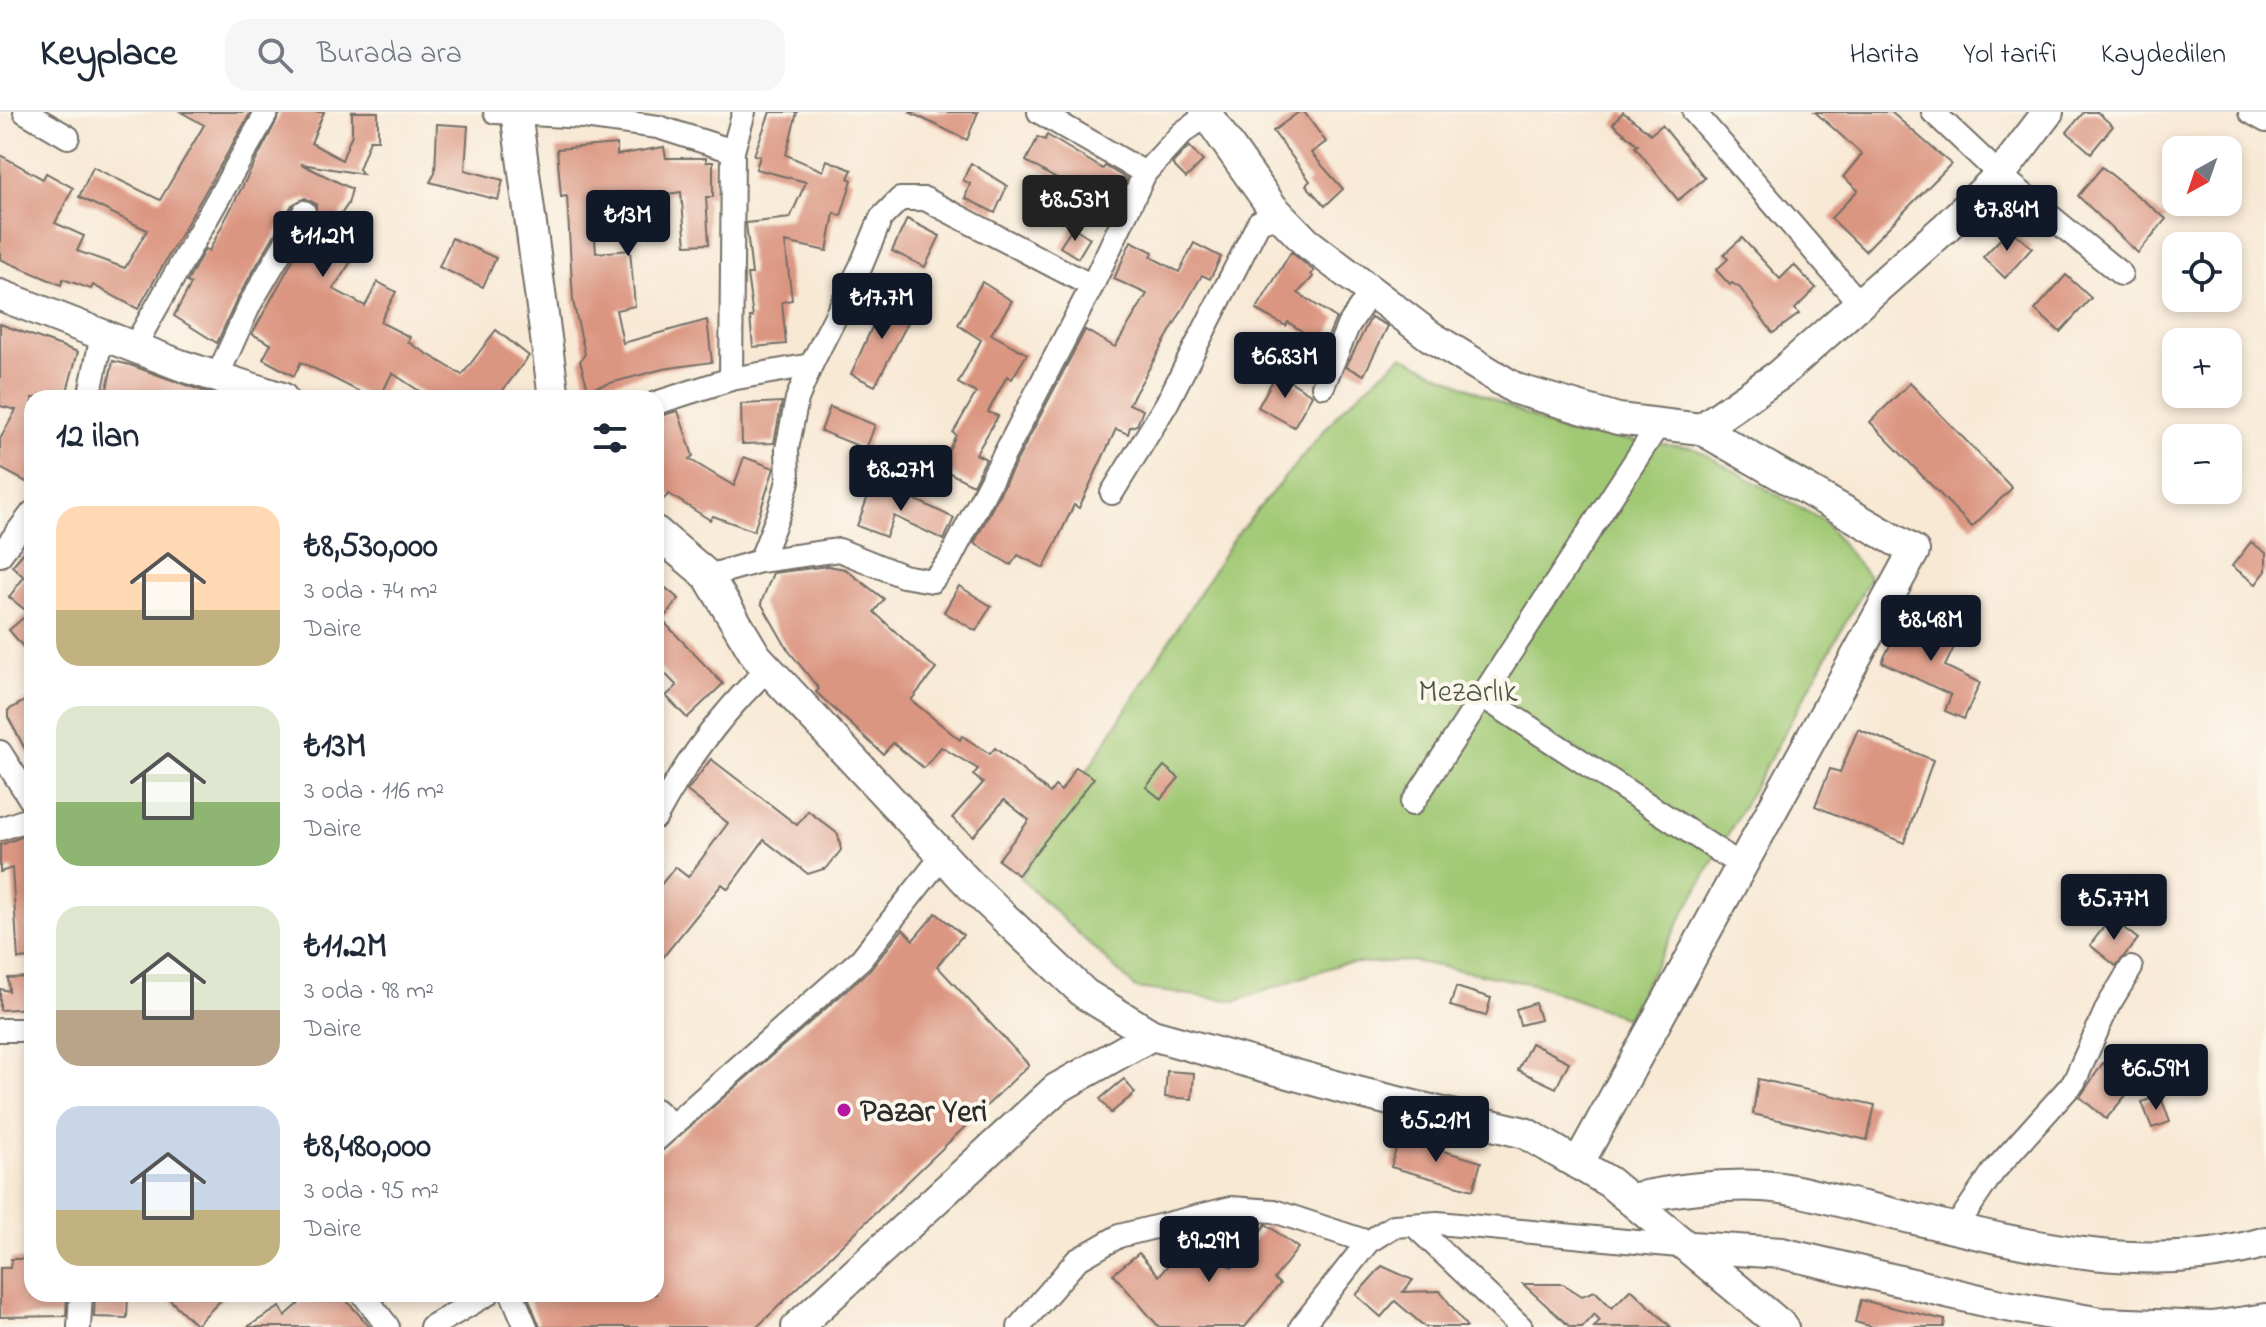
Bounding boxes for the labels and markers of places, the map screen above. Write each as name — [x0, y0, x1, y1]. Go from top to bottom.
pin: ₺8.53M — [1010, 175, 1140, 243]
pin: ₺7.84M — [1942, 185, 2072, 253]
pin: ₺13M — [581, 190, 675, 258]
pin: ₺11.2M — [258, 211, 388, 279]
pin: ₺17.7M — [817, 273, 947, 341]
pin: ₺6.83M — [1220, 332, 1350, 400]
pin: ₺8.27M — [836, 445, 966, 513]
pin: ₺8.48M — [1866, 595, 1996, 663]
pin: ₺5.77M — [2049, 874, 2179, 942]
pin: ₺6.59M — [2091, 1044, 2221, 1112]
place label: Pazar Yeri — [860, 1090, 987, 1137]
pin: ₺5.21M — [1371, 1096, 1501, 1164]
marker: Pazar Yeri — [835, 1101, 853, 1119]
pin: ₺9.29M — [1144, 1216, 1274, 1284]

